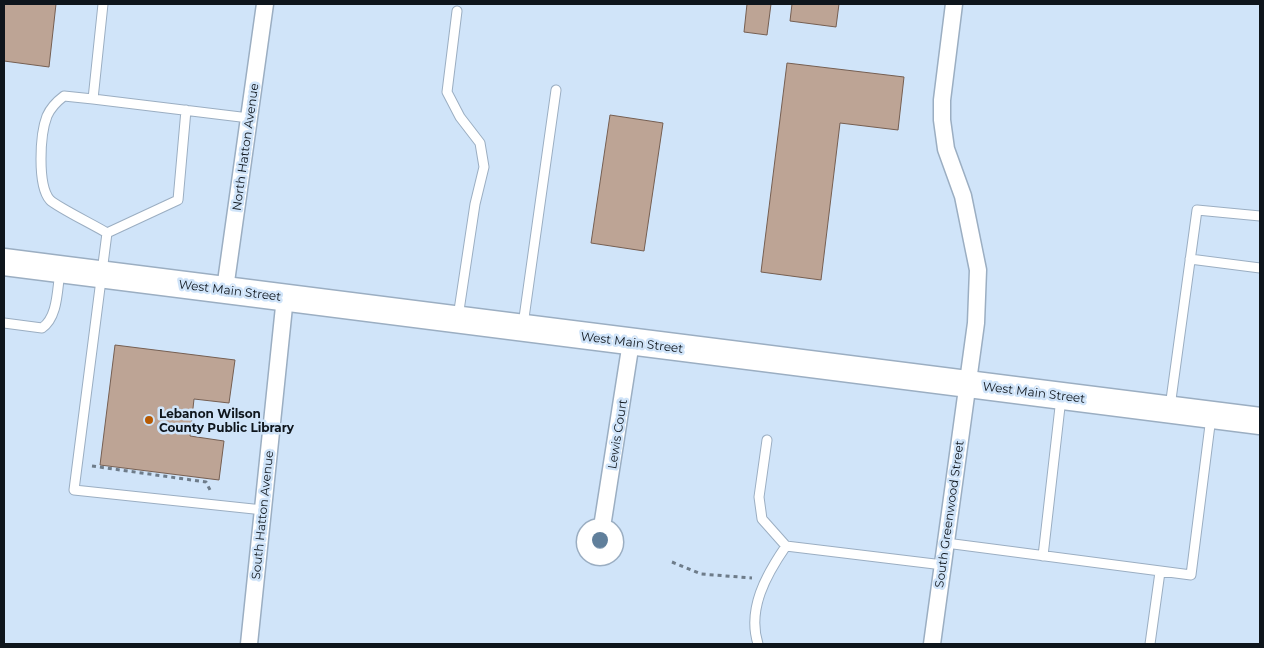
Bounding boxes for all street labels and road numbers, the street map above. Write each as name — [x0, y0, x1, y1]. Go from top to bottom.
street label: North Hatton Avenue — [229, 82, 261, 212]
street label: West Main Street — [178, 276, 282, 304]
street label: West Main Street — [580, 328, 684, 356]
street label: West Main Street — [982, 378, 1086, 406]
street label: Lewis Court — [604, 398, 630, 470]
street label: South Greenwood Street — [931, 439, 967, 589]
street label: South Hatton Avenue — [248, 450, 276, 580]

